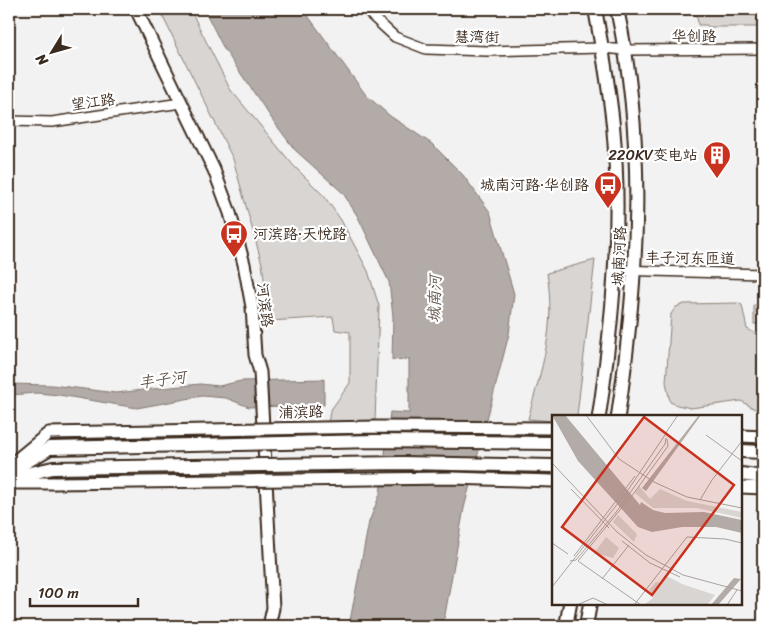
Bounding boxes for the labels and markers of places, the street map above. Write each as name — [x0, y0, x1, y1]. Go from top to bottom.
building icon: 220KV变电站 — [702, 140, 732, 179]
place label: 220KV变电站 — [608, 142, 698, 168]
bus stop icon: 城南河路·华创路 — [593, 170, 623, 209]
place label: 城南河路·华创路 — [480, 172, 589, 198]
bus stop icon: 河滨路·天悦路 — [219, 219, 249, 258]
place label: 河滨路·天悦路 — [253, 221, 347, 247]

